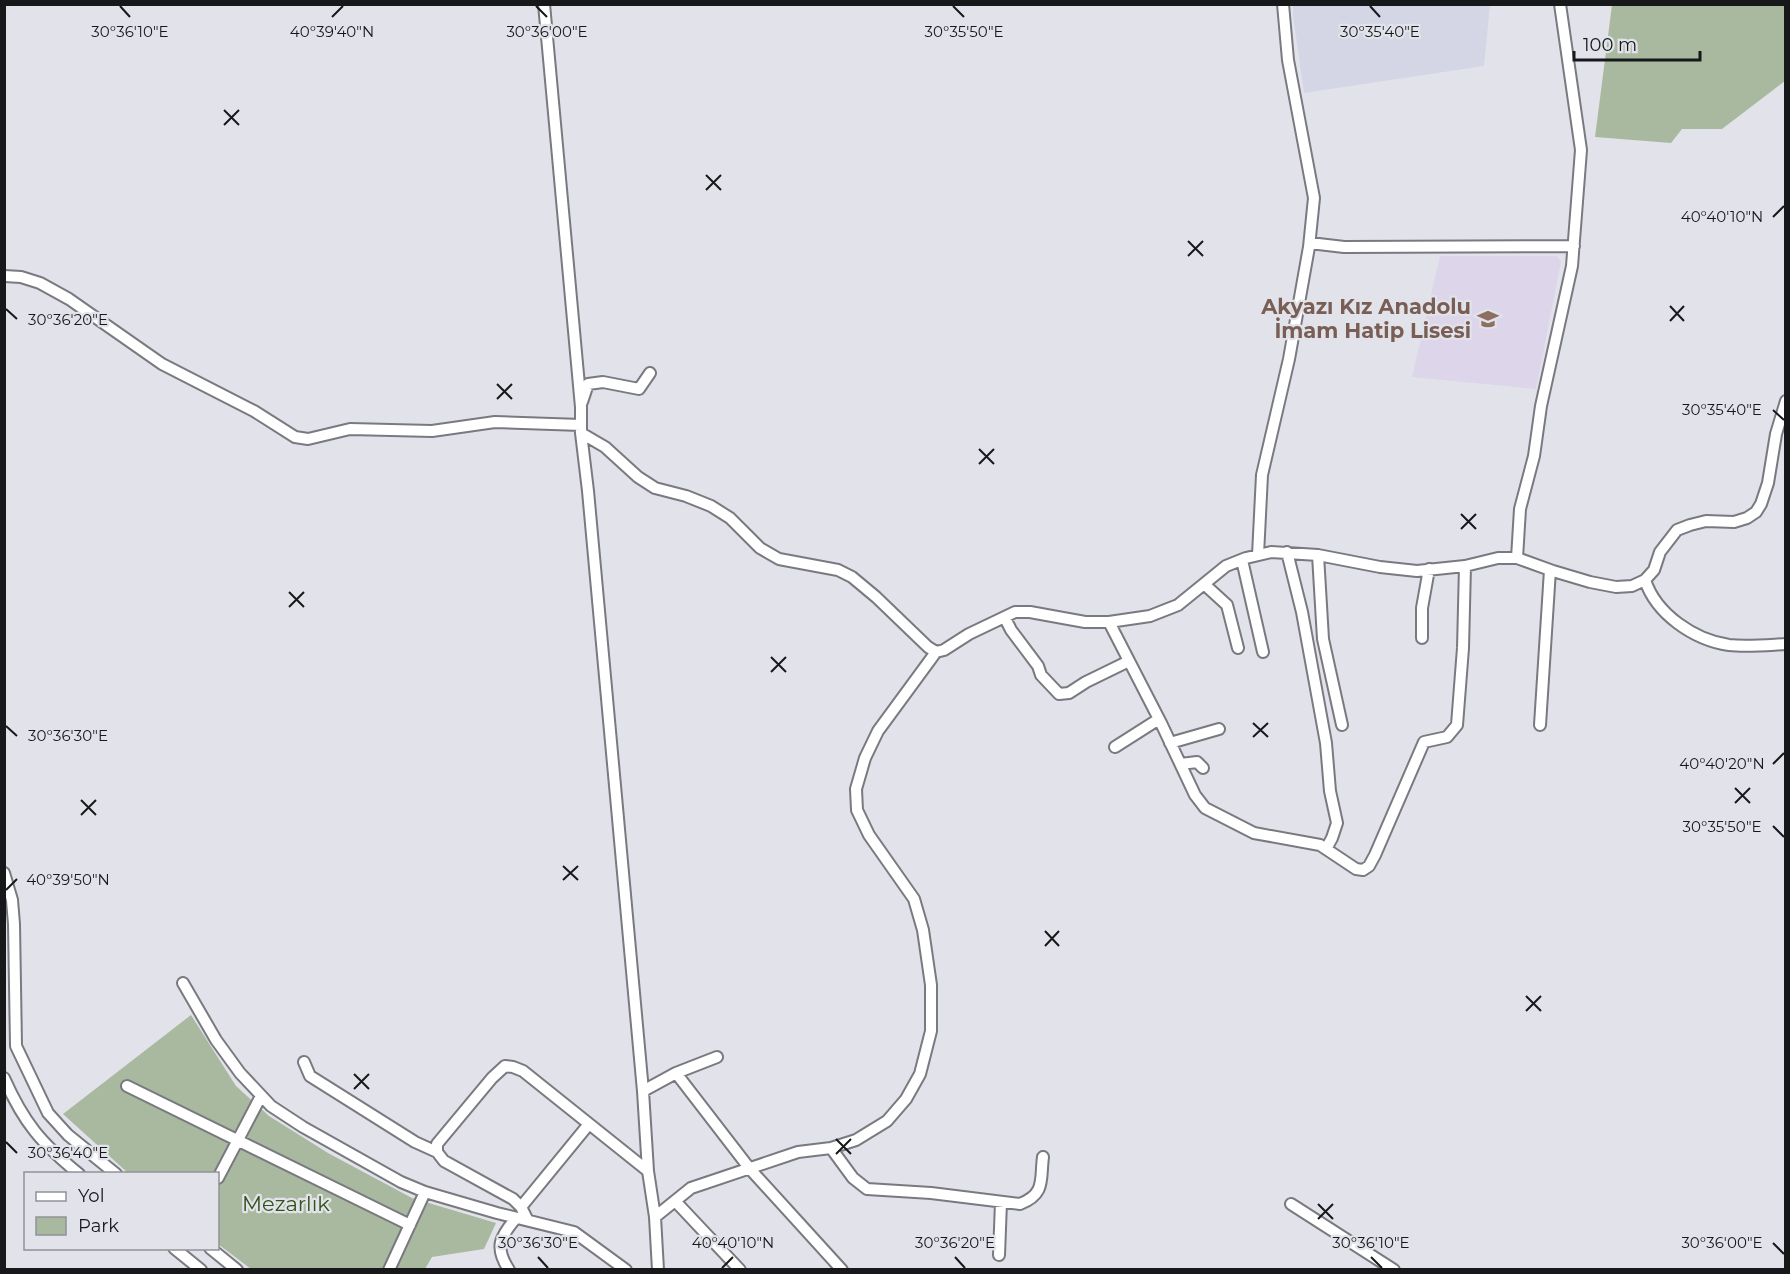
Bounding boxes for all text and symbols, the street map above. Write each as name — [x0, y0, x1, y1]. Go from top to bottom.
text: 30°36'10"E — [91, 22, 169, 41]
text: 40°39'40"N — [290, 22, 374, 41]
text: 30°36'00"E — [506, 22, 588, 41]
text: 30°35'50"E — [924, 22, 1004, 41]
text: 30°35'40"E — [1340, 22, 1420, 41]
scale bar — [1574, 24, 1700, 62]
text: 100 m — [1583, 34, 1637, 56]
text: 40°40'10"N — [1681, 207, 1763, 226]
place label: Akyazı Kız Anadolu İmam Hatip Lisesi — [1260, 294, 1471, 343]
school or university icon: Akyazı Kız Anadolu İmam Hatip Lisesi — [1476, 307, 1500, 331]
text: 30°36'20"E — [28, 310, 108, 329]
text: 30°35'40"E — [1682, 400, 1762, 419]
text: 30°36'30"E — [28, 726, 108, 745]
text: 40°40'20"N — [1679, 754, 1765, 773]
text: 30°35'50"E — [1682, 817, 1762, 836]
text: 40°39'50"N — [26, 870, 110, 889]
text: 30°36'40"E — [28, 1143, 108, 1162]
legend — [24, 1172, 219, 1250]
text: Yol — [78, 1185, 104, 1207]
park label: Mezarlık — [242, 1191, 330, 1216]
text: Park — [78, 1215, 119, 1237]
text: 30°36'30"E — [498, 1233, 578, 1252]
text: 40°40'10"N — [692, 1233, 774, 1252]
text: 30°36'20"E — [915, 1233, 995, 1252]
text: 30°36'10"E — [1332, 1233, 1410, 1252]
text: 30°36'00"E — [1681, 1233, 1763, 1252]

